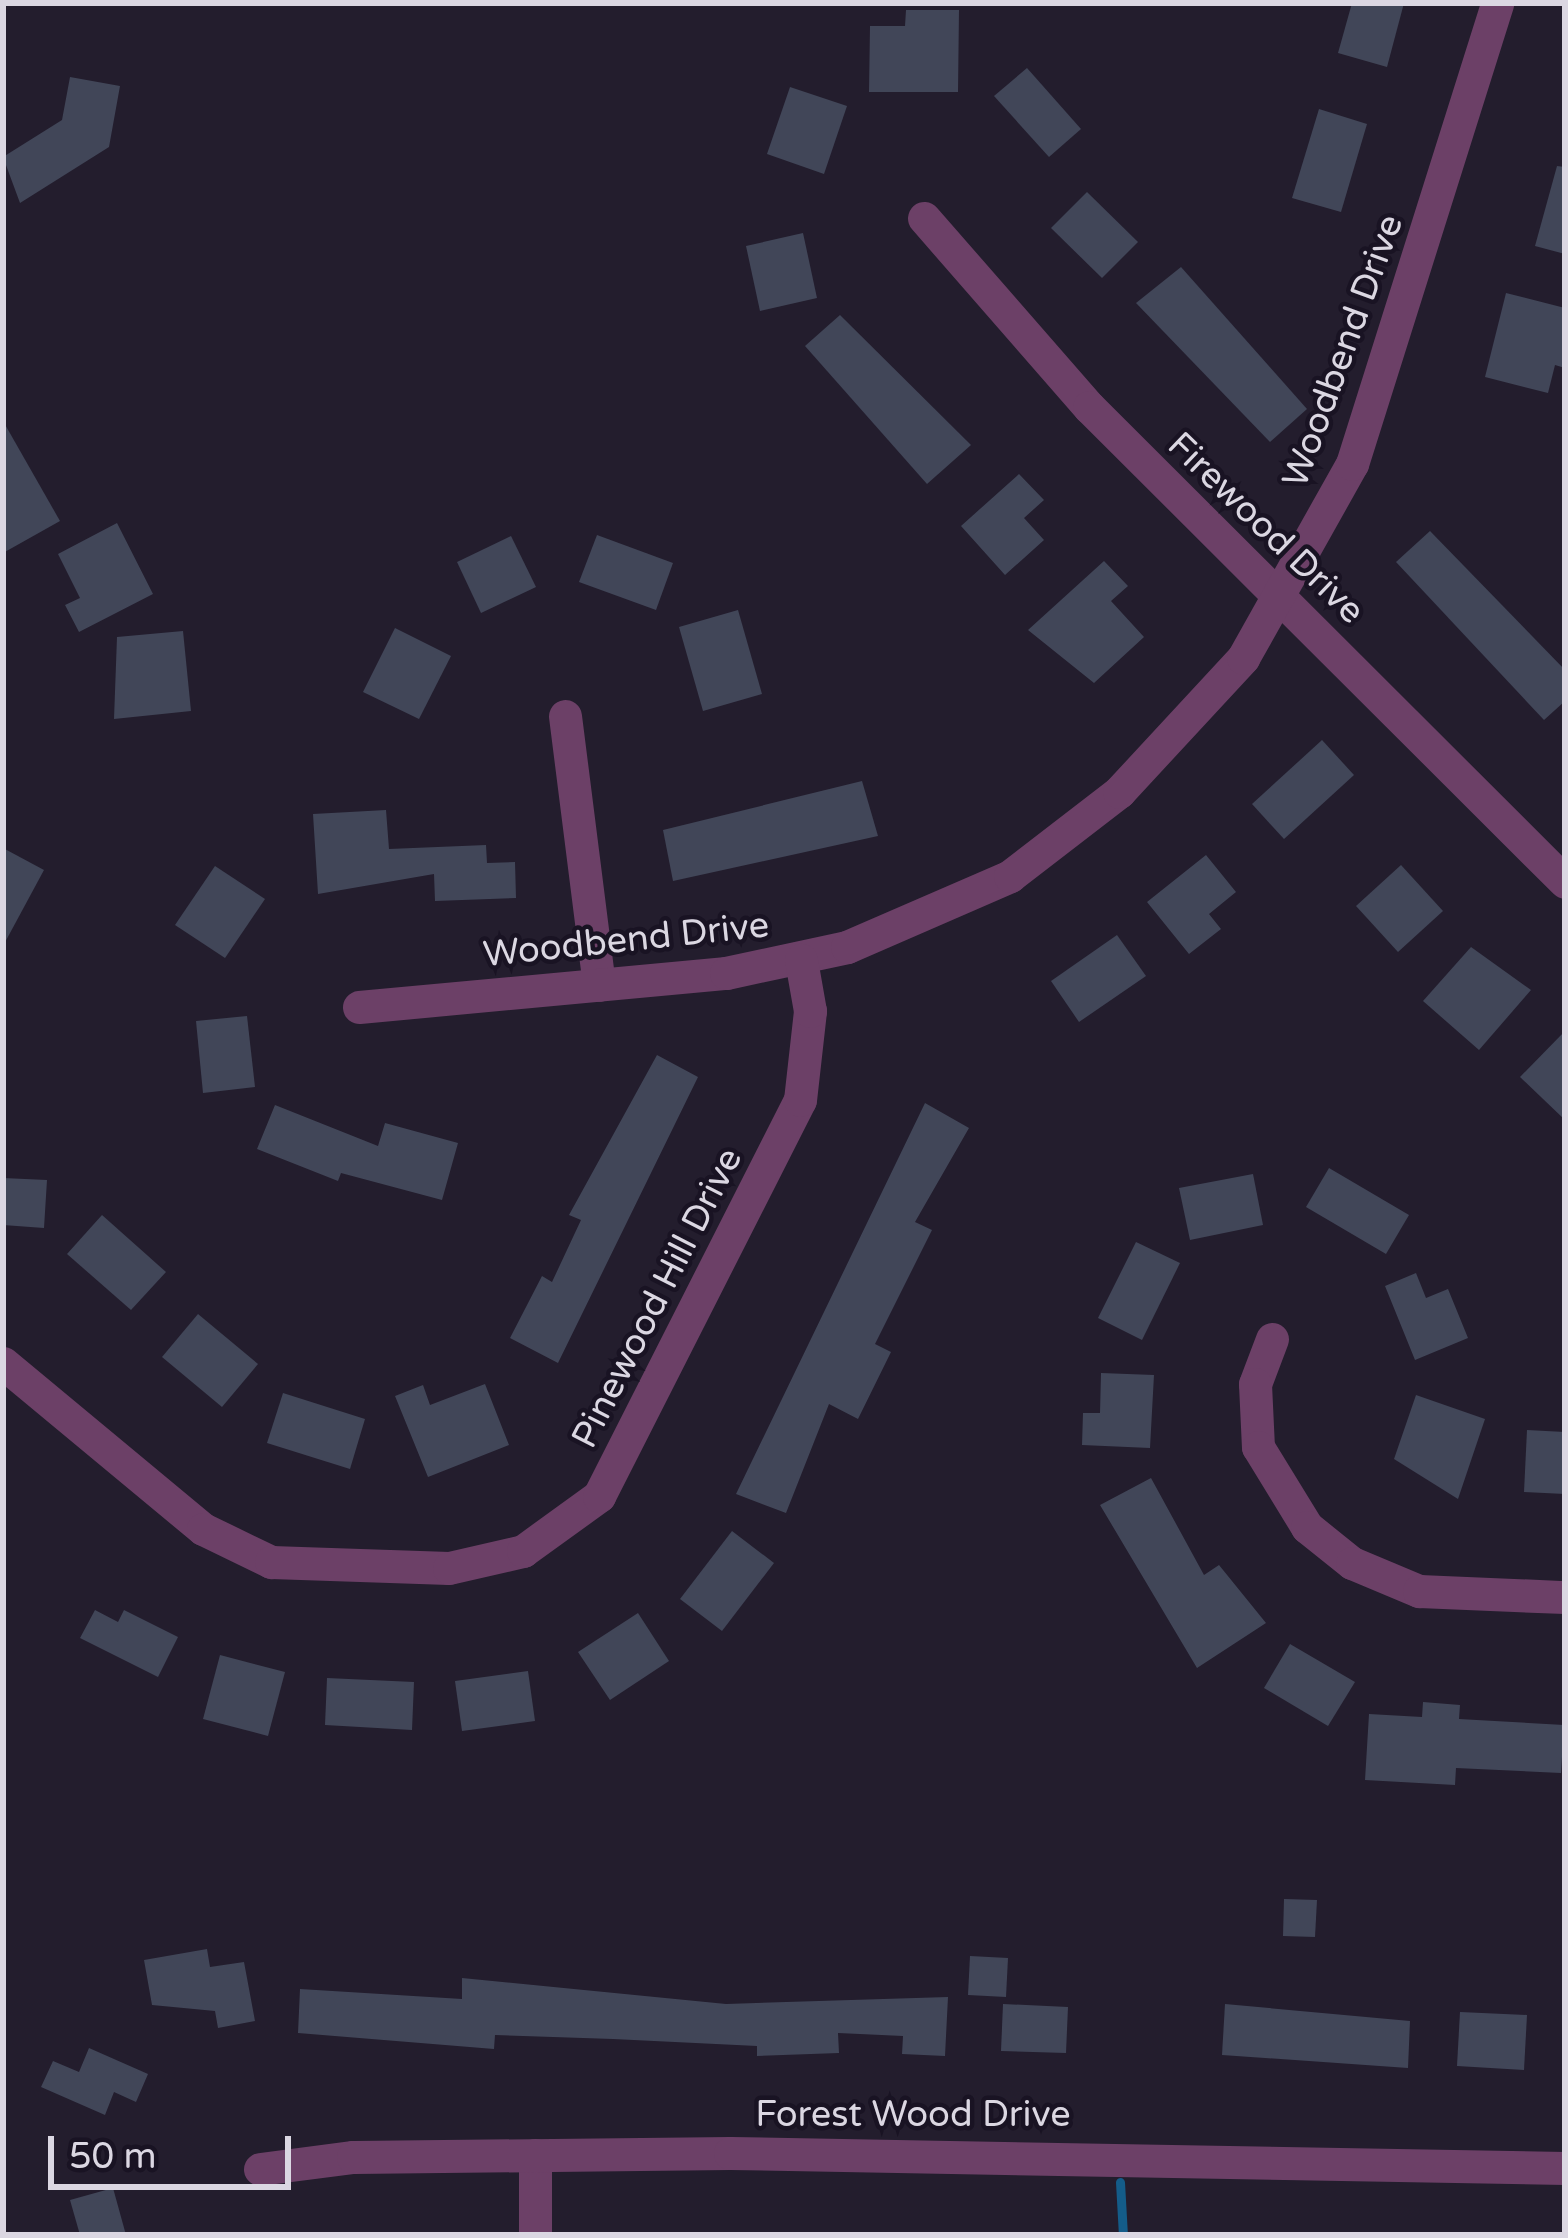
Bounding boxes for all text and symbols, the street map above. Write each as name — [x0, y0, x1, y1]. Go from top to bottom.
street label: Woodbend Drive — [1274, 209, 1412, 493]
street label: Firewood Drive — [1159, 423, 1373, 633]
street label: Woodbend Drive — [481, 904, 771, 976]
street label: Pinewood Hill Drive — [563, 1141, 751, 1455]
street label: Forest Wood Drive — [755, 2093, 1071, 2137]
scale bar — [54, 2112, 297, 2186]
text: 50 m — [69, 2135, 157, 2178]

